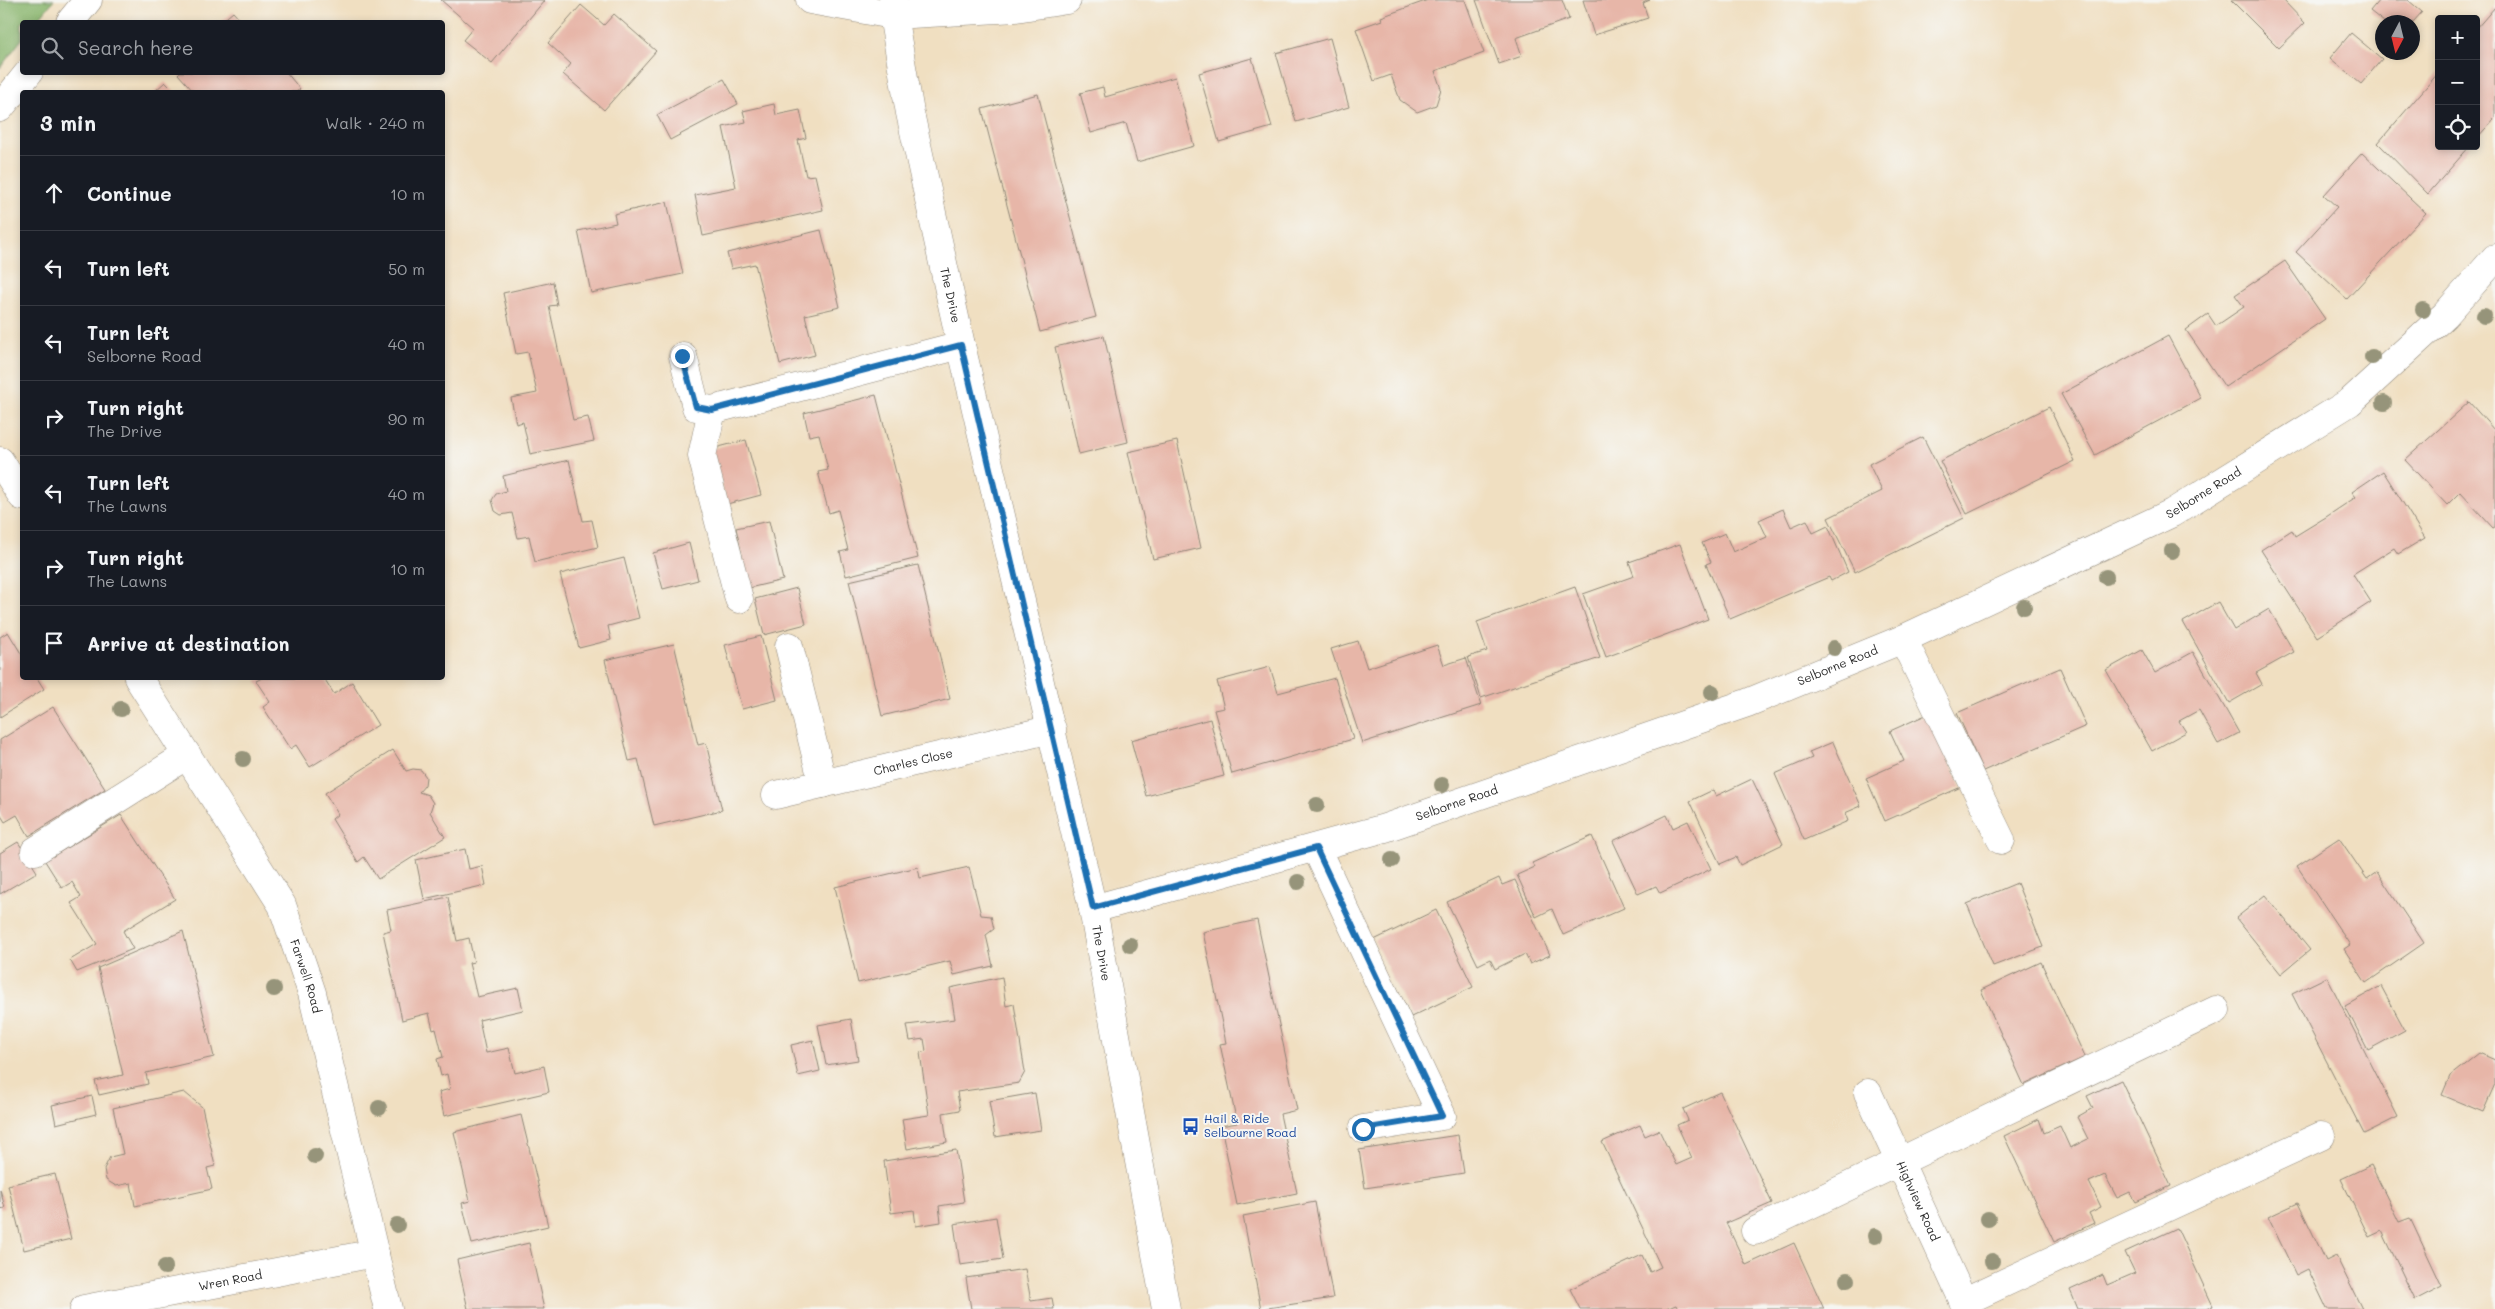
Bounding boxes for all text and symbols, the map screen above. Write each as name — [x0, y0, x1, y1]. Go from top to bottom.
north arrow — [2375, 15, 2420, 60]
map controls — [2435, 15, 2480, 150]
button: + — [2435, 15, 2480, 60]
search box — [20, 20, 445, 75]
icon: search — [38, 34, 66, 62]
text: Search here — [78, 35, 194, 60]
button: − — [2435, 60, 2480, 105]
button: locate — [2435, 105, 2480, 150]
text: 3 min — [40, 109, 96, 136]
text: Walk · 240 m — [325, 112, 425, 133]
icon: ahead — [40, 179, 68, 207]
text: Continue — [87, 181, 172, 206]
text: 10 m — [390, 183, 425, 204]
icon: left — [40, 254, 68, 282]
text: Turn left — [87, 256, 170, 281]
text: 50 m — [388, 258, 425, 279]
street label: The Drive — [937, 266, 965, 324]
text: Turn left — [87, 320, 170, 345]
icon: left — [40, 329, 68, 357]
text: 40 m — [388, 333, 425, 354]
text: Selborne Road — [87, 345, 201, 366]
route end — [671, 345, 694, 368]
text: Turn right — [87, 395, 184, 420]
icon: right — [40, 404, 68, 432]
text: 90 m — [388, 408, 425, 429]
text: The Drive — [87, 420, 162, 441]
street label: Selborne Road — [2163, 463, 2244, 522]
text: Turn left — [87, 470, 170, 495]
icon: left — [40, 479, 68, 507]
text: 40 m — [388, 483, 425, 504]
text: The Lawns — [87, 495, 167, 516]
text: Turn right — [87, 545, 184, 570]
icon: right — [40, 554, 68, 582]
text: 10 m — [390, 558, 425, 579]
text: The Lawns — [87, 570, 167, 591]
icon: arrive — [40, 629, 68, 657]
text: Arrive at destination — [87, 631, 290, 656]
street label: Selborne Road — [1795, 641, 1880, 689]
street label: Charles Close — [872, 744, 954, 778]
street label: Selborne Road — [1413, 781, 1500, 824]
street label: The Drive — [1089, 924, 1115, 982]
street label: Farwell Road — [287, 937, 326, 1015]
place label: Hail & Ride Selbourne Road — [1204, 1110, 1297, 1140]
bus stop icon: Hail & Ride Selbourne Road — [1180, 1116, 1200, 1136]
route start — [1352, 1118, 1375, 1141]
street label: Highview Road — [1893, 1158, 1944, 1244]
street label: Wren Road — [197, 1266, 264, 1294]

